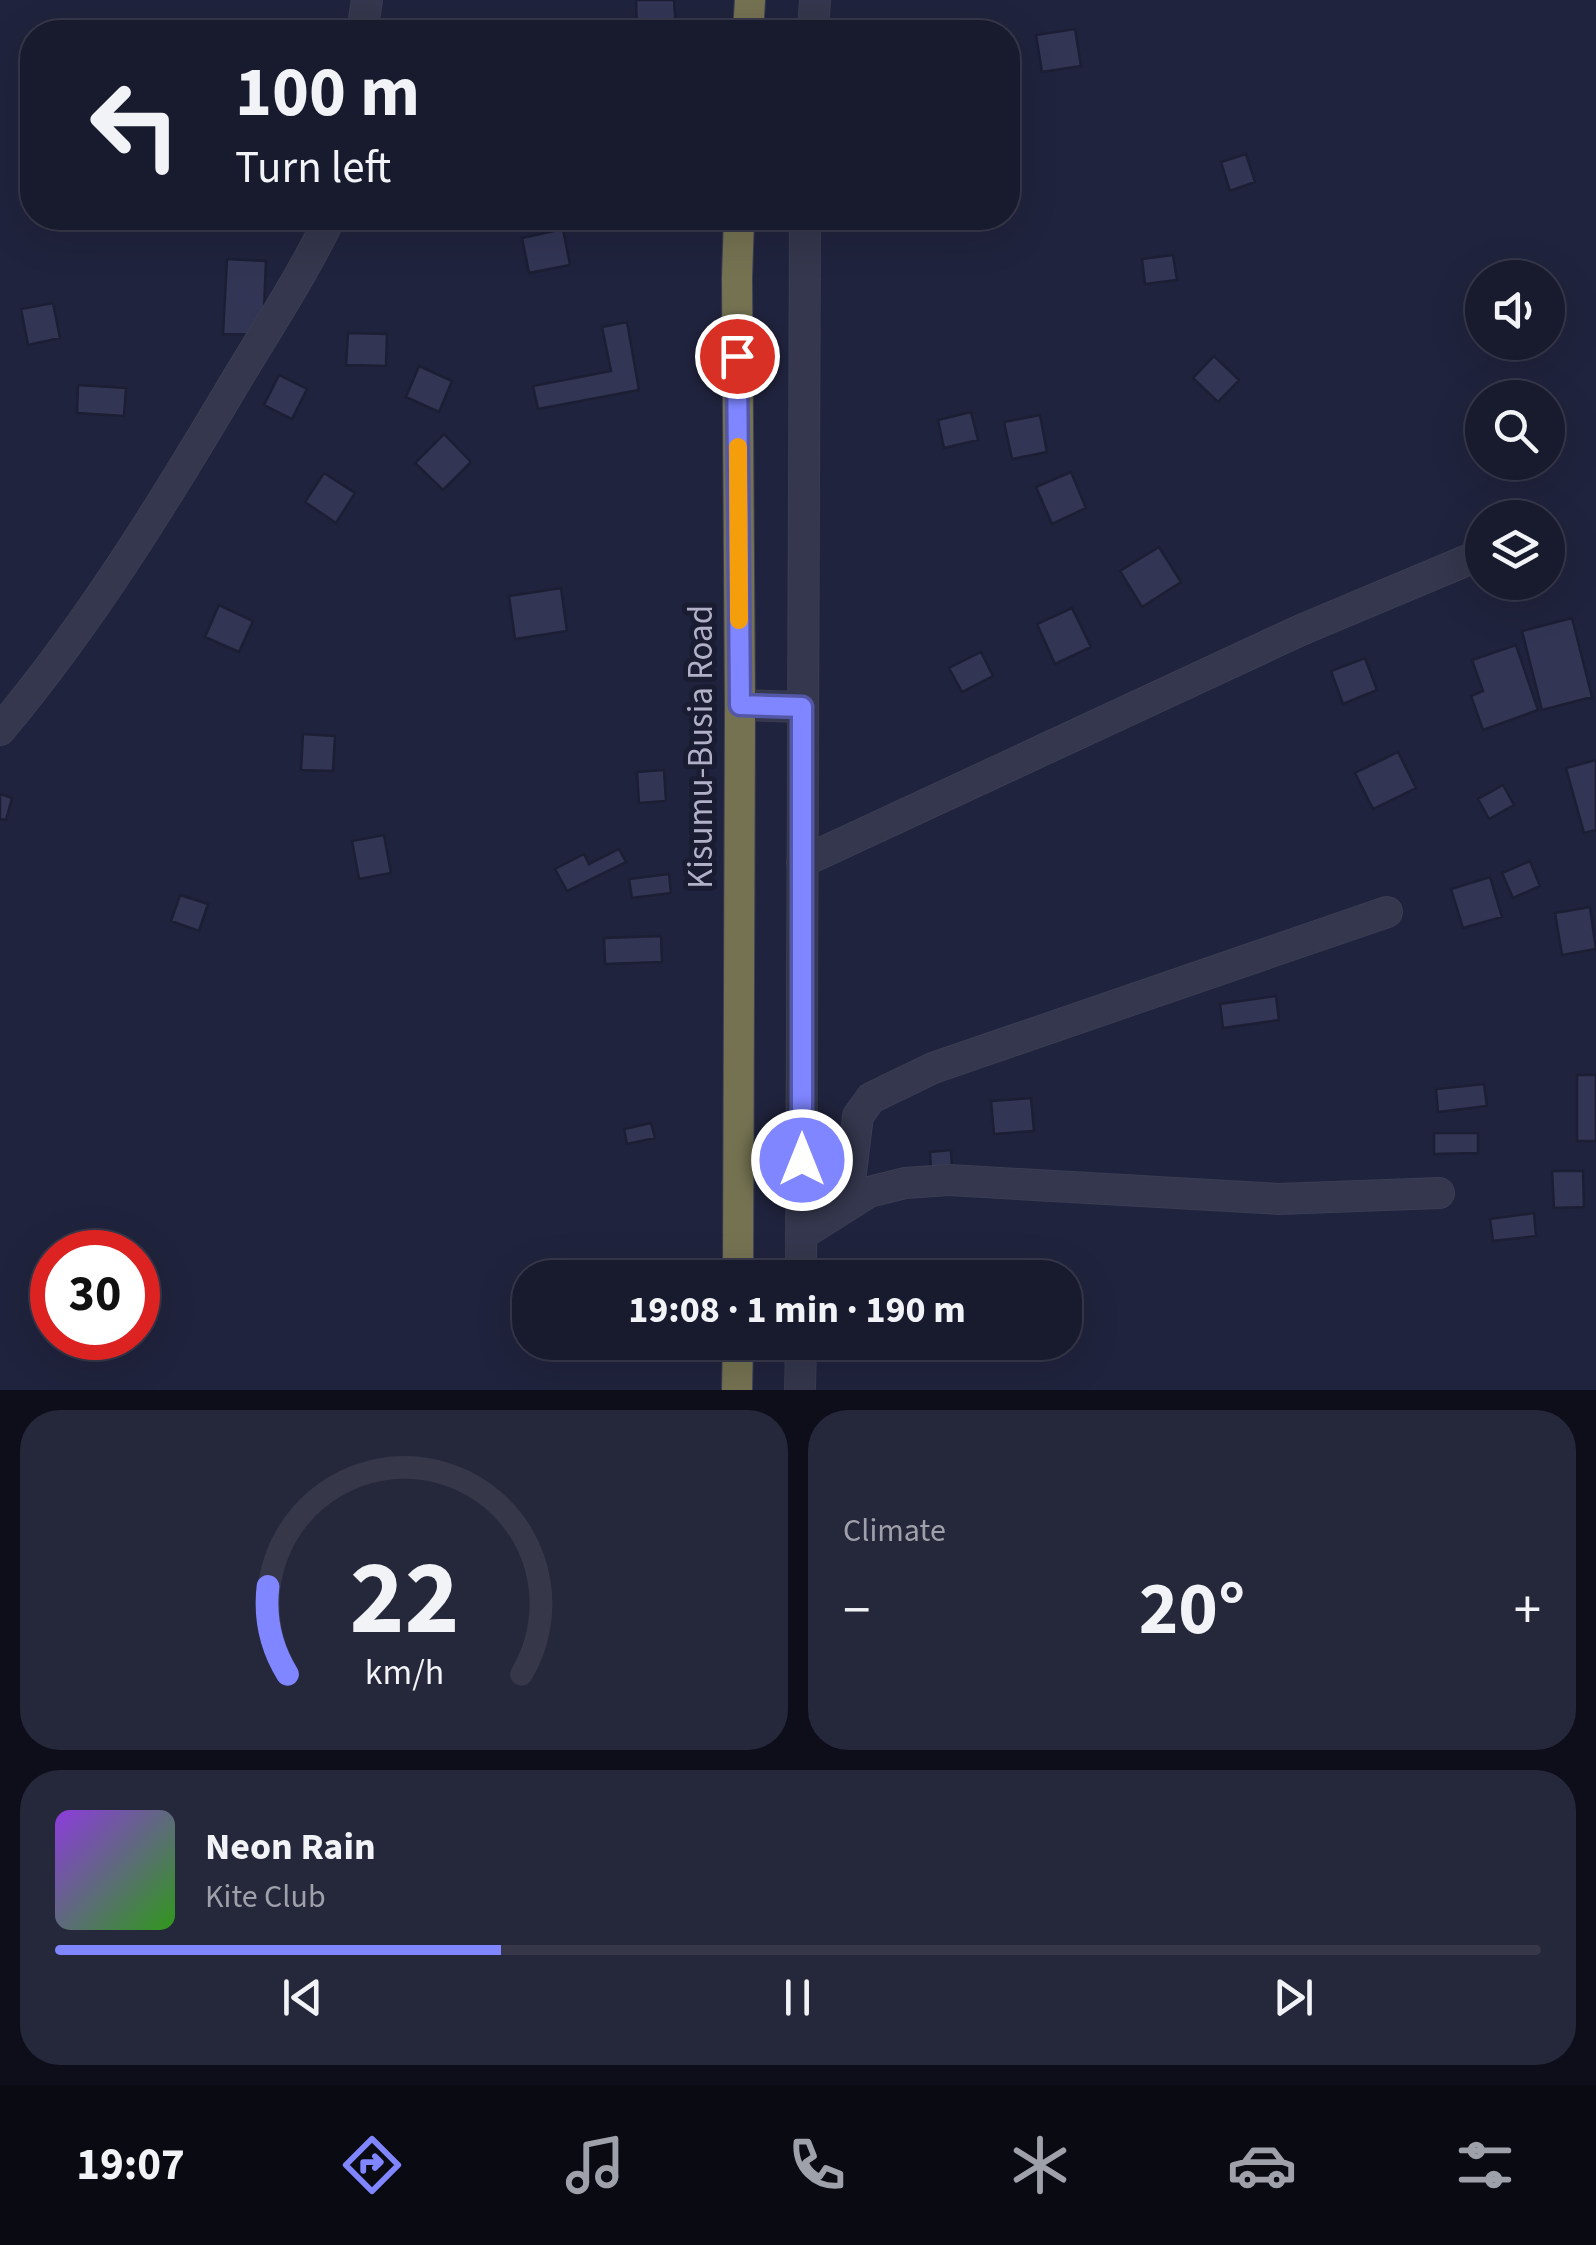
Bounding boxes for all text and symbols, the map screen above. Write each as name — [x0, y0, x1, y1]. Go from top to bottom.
text: 100 m — [235, 43, 420, 143]
icon: left — [70, 60, 200, 190]
text: Turn left — [235, 136, 391, 200]
map controls — [1465, 260, 1565, 600]
button: sound — [1465, 260, 1565, 360]
pin — [695, 314, 780, 399]
icon: arrive — [710, 329, 765, 384]
button: search — [1465, 380, 1565, 480]
button: layers — [1465, 500, 1565, 600]
street label: Kisumu-Busia Road — [676, 605, 726, 889]
position arrow — [750, 1108, 854, 1212]
speed limit sign: 30 — [30, 1230, 160, 1360]
text: 19:08 · 1 min · 190 m — [628, 1283, 966, 1337]
text: Climate — [843, 1508, 946, 1554]
text: 22 — [349, 1526, 459, 1674]
text: 20° — [1139, 1556, 1245, 1663]
text: − — [843, 1572, 870, 1650]
text: + — [1514, 1572, 1541, 1650]
text: km/h — [364, 1647, 444, 1698]
text: Neon Rain — [205, 1820, 376, 1874]
text: Kite Club — [205, 1874, 326, 1920]
icon: previous — [275, 1970, 330, 2025]
icon: pause — [770, 1970, 825, 2025]
icon: next — [1266, 1970, 1321, 2025]
icon: directions — [337, 2130, 407, 2200]
icon: music — [560, 2130, 630, 2200]
icon: phone — [782, 2130, 852, 2200]
icon: climate — [1005, 2130, 1075, 2200]
icon: car — [1227, 2130, 1297, 2200]
icon: filters — [1450, 2130, 1520, 2200]
text: 19:07 — [76, 2133, 185, 2197]

